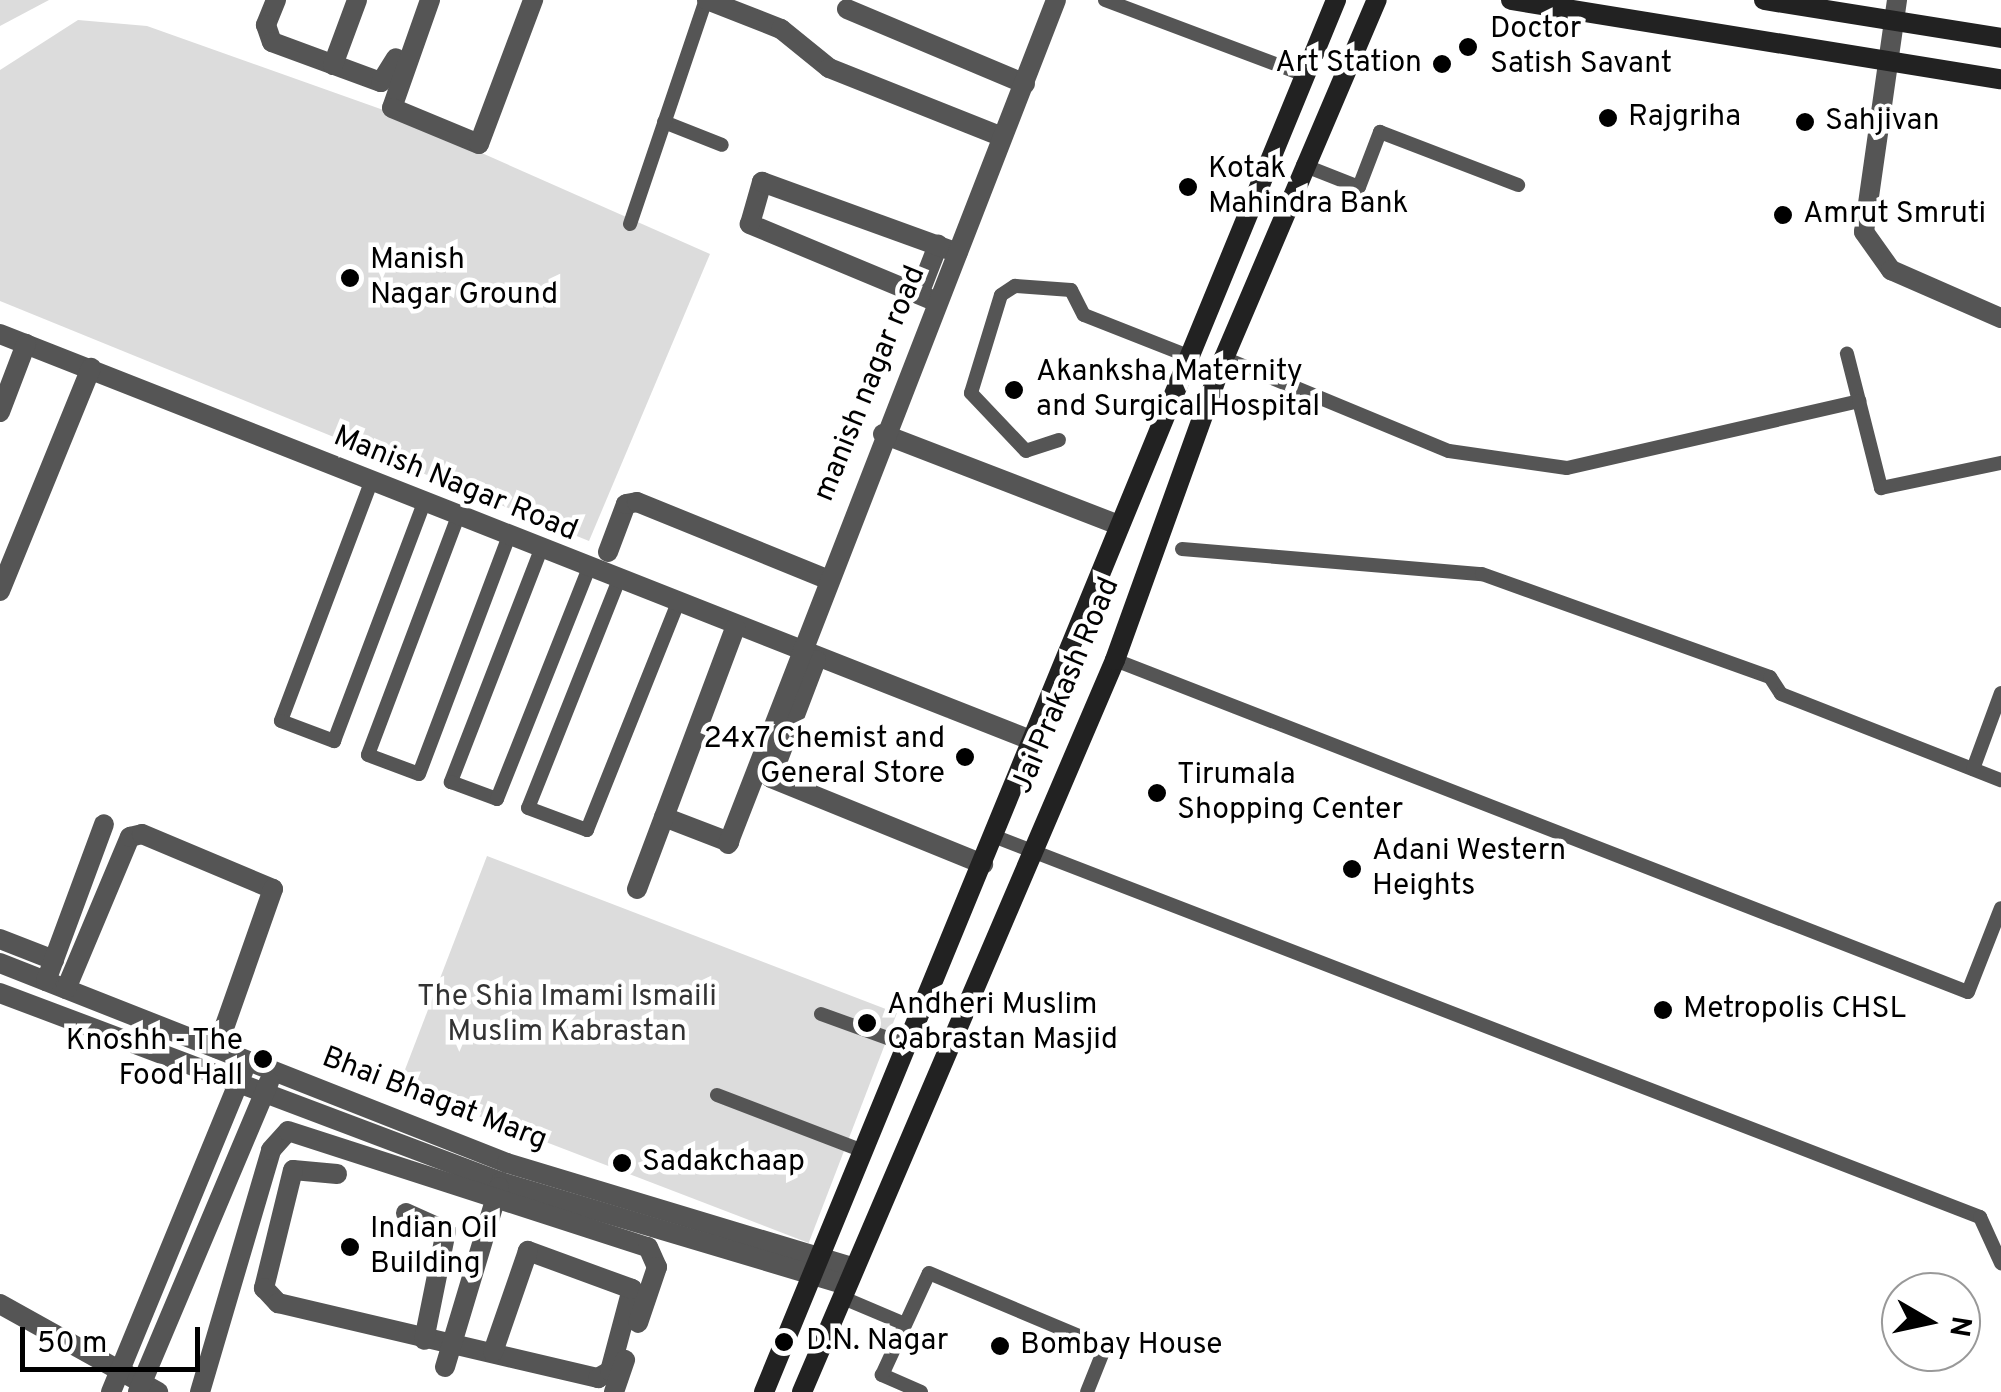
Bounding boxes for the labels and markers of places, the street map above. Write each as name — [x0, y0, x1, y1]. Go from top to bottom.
place label: Doctor Satish Savant — [1490, 12, 1672, 82]
marker: Doctor Satish Savant — [1455, 34, 1481, 60]
place label: Art Station — [1275, 46, 1422, 82]
marker: Art Station — [1431, 53, 1453, 75]
place label: Rajgriha — [1628, 100, 1741, 136]
place label: Sahjivan — [1825, 104, 1940, 140]
marker: Rajgriha — [1597, 107, 1619, 129]
marker: Sahjivan — [1794, 111, 1816, 133]
place label: Kotak Mahindra Bank — [1208, 152, 1409, 222]
marker: Kotak Mahindra Bank — [1177, 176, 1199, 198]
place label: Amrut Smruti — [1803, 197, 1986, 233]
marker: Amrut Smruti — [1772, 204, 1794, 226]
place label: Manish Nagar Ground — [370, 243, 558, 314]
marker: Manish Nagar Ground — [339, 267, 361, 289]
place label: Akanksha Maternity and Surgical Hospital — [1036, 355, 1320, 426]
marker: Akanksha Maternity and Surgical Hospital — [1001, 377, 1027, 403]
place label: 24x7 Chemist and General Store — [702, 722, 945, 792]
marker: 24x7 Chemist and General Store — [954, 746, 976, 768]
place label: Tirumala Shopping Center — [1177, 758, 1403, 828]
marker: Tirumala Shopping Center — [1146, 782, 1168, 804]
place label: Adani Western Heights — [1372, 834, 1567, 904]
marker: Adani Western Heights — [1341, 858, 1363, 880]
place label: Andheri Muslim Qabrastan Masjid — [887, 988, 1118, 1058]
place label: Metropolis CHSL — [1683, 992, 1906, 1028]
marker: Metropolis CHSL — [1652, 999, 1674, 1021]
marker: Andheri Muslim Qabrastan Masjid — [856, 1012, 878, 1034]
place label: Knoshh - The Food Hall — [65, 1024, 243, 1094]
marker: Knoshh - The Food Hall — [252, 1048, 274, 1070]
place label: Sadakchaap — [642, 1145, 805, 1181]
marker: Sadakchaap — [611, 1152, 633, 1174]
place label: Indian Oil Building — [370, 1212, 498, 1282]
marker: Indian Oil Building — [339, 1236, 361, 1258]
place label: D.N. Nagar — [806, 1324, 948, 1360]
place label: Bombay House — [1020, 1328, 1222, 1364]
marker: D.N. Nagar — [771, 1329, 797, 1355]
marker: Bombay House — [989, 1335, 1011, 1357]

